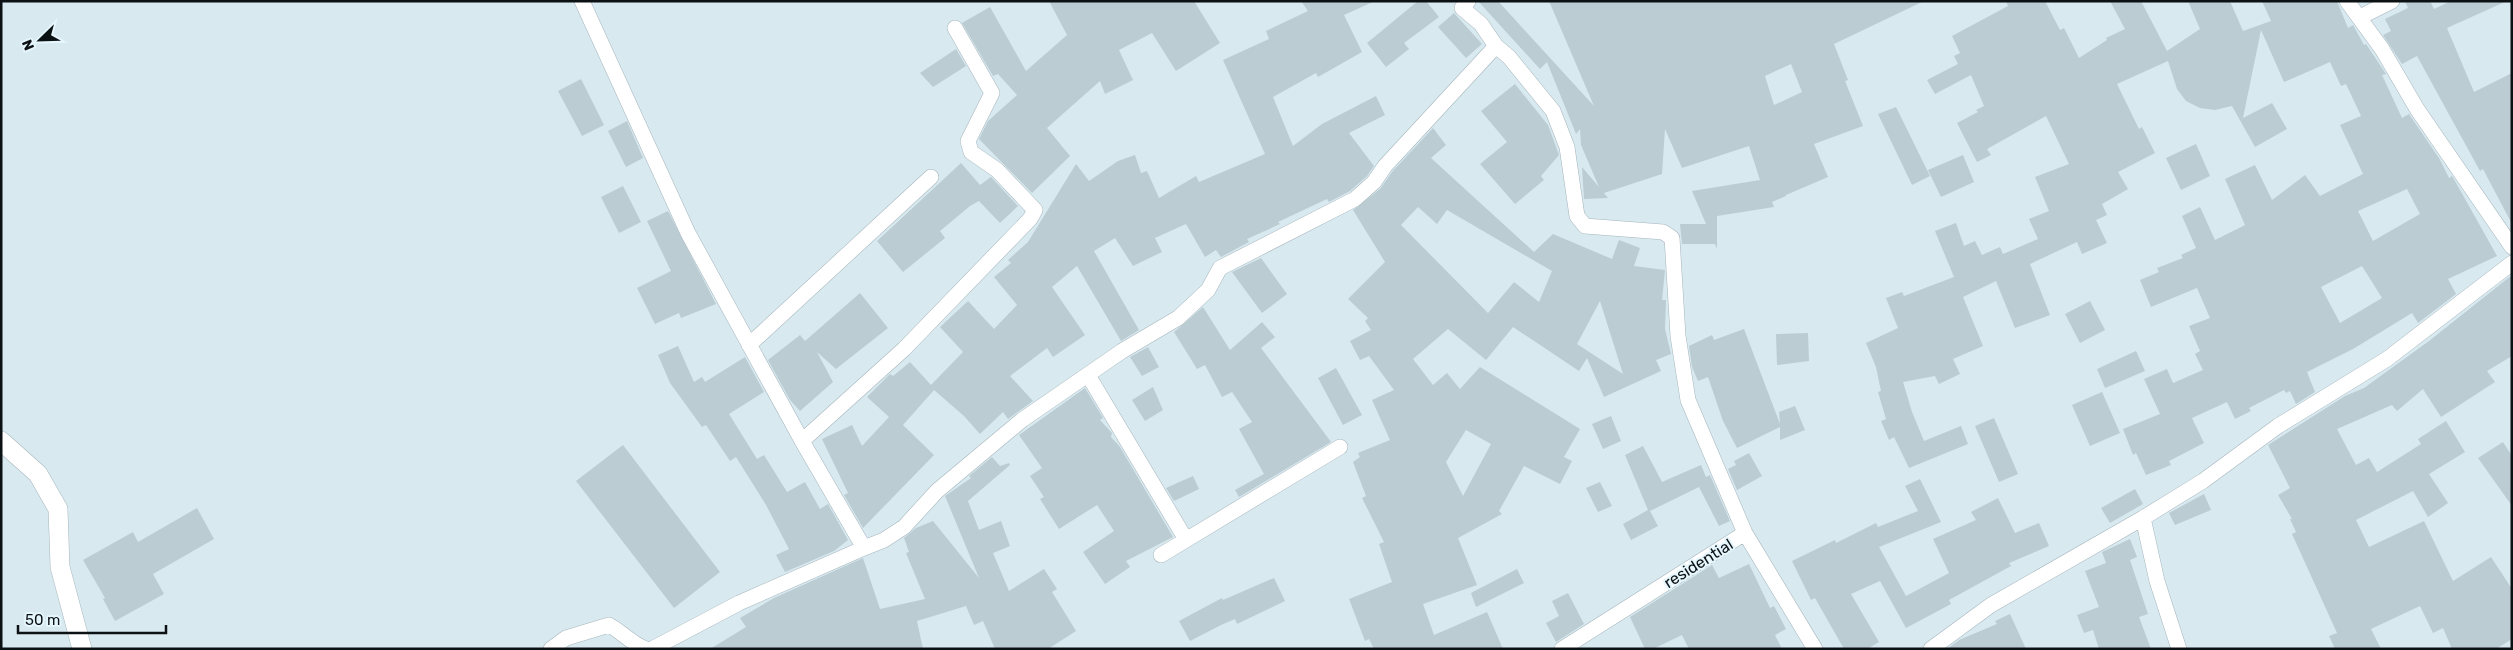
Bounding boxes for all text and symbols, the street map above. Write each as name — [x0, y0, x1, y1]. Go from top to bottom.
north arrow — [15, 15, 65, 65]
text: N — [19, 37, 38, 53]
street label: residential — [1660, 535, 1736, 592]
scale bar — [18, 602, 165, 634]
text: 50 m — [25, 611, 60, 629]

